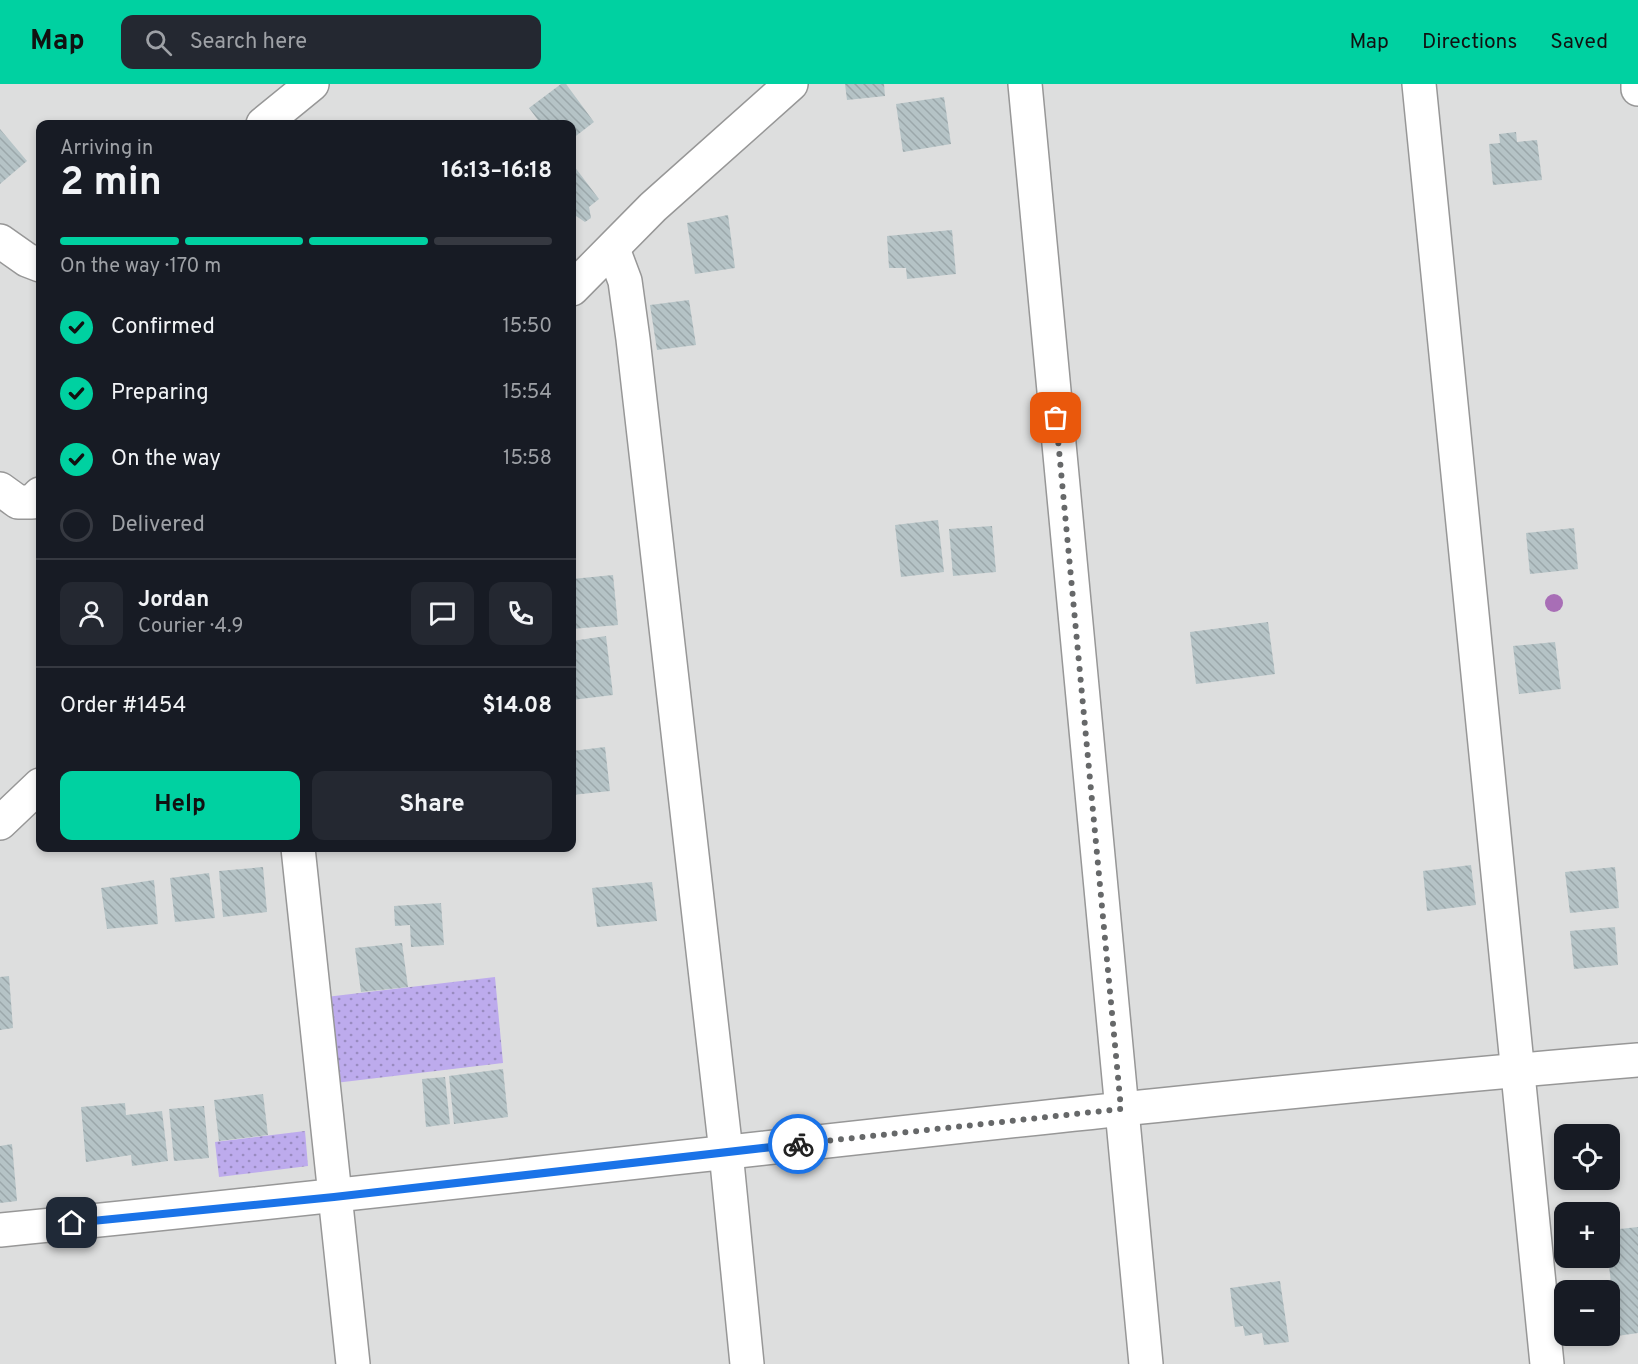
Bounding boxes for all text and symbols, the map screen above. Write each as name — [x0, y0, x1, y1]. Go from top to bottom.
search box — [121, 15, 541, 69]
text: Map — [30, 24, 85, 60]
icon: search — [142, 26, 175, 59]
text: Search here — [190, 29, 307, 56]
text: Map — [1349, 29, 1389, 56]
text: Directions — [1422, 29, 1517, 56]
text: Saved — [1550, 29, 1608, 56]
text: Arriving in — [60, 136, 153, 162]
text: 16:13–16:18 — [441, 158, 552, 185]
text: 2 min — [60, 160, 162, 209]
text: On the way · 170 m — [60, 254, 221, 280]
icon: check — [60, 311, 93, 344]
text: Confirmed — [111, 314, 215, 341]
text: 15:50 — [502, 314, 552, 340]
icon: check — [60, 377, 93, 410]
text: Preparing — [111, 380, 209, 407]
text: 15:54 — [502, 380, 552, 406]
pin — [1030, 392, 1081, 443]
icon: bag — [1039, 401, 1072, 434]
icon: check — [60, 443, 93, 476]
text: On the way — [111, 446, 221, 473]
text: 15:58 — [503, 446, 552, 472]
text: Delivered — [111, 512, 205, 539]
button: person — [60, 582, 123, 645]
button: chat — [411, 582, 474, 645]
button: phone — [489, 582, 552, 645]
text: Jordan — [138, 587, 209, 614]
text: Courier · 4.9 — [138, 614, 243, 640]
text: Order #1454 — [60, 693, 187, 720]
text: $14.08 — [482, 693, 552, 720]
button: Help — [60, 771, 300, 840]
button: Share — [312, 771, 552, 840]
courier — [768, 1114, 828, 1174]
map controls — [1554, 1124, 1620, 1346]
button: locate — [1554, 1124, 1620, 1190]
icon: bike — [782, 1128, 815, 1161]
pin — [46, 1197, 97, 1248]
button: + — [1554, 1202, 1620, 1268]
icon: home — [55, 1206, 88, 1239]
button: − — [1554, 1280, 1620, 1346]

